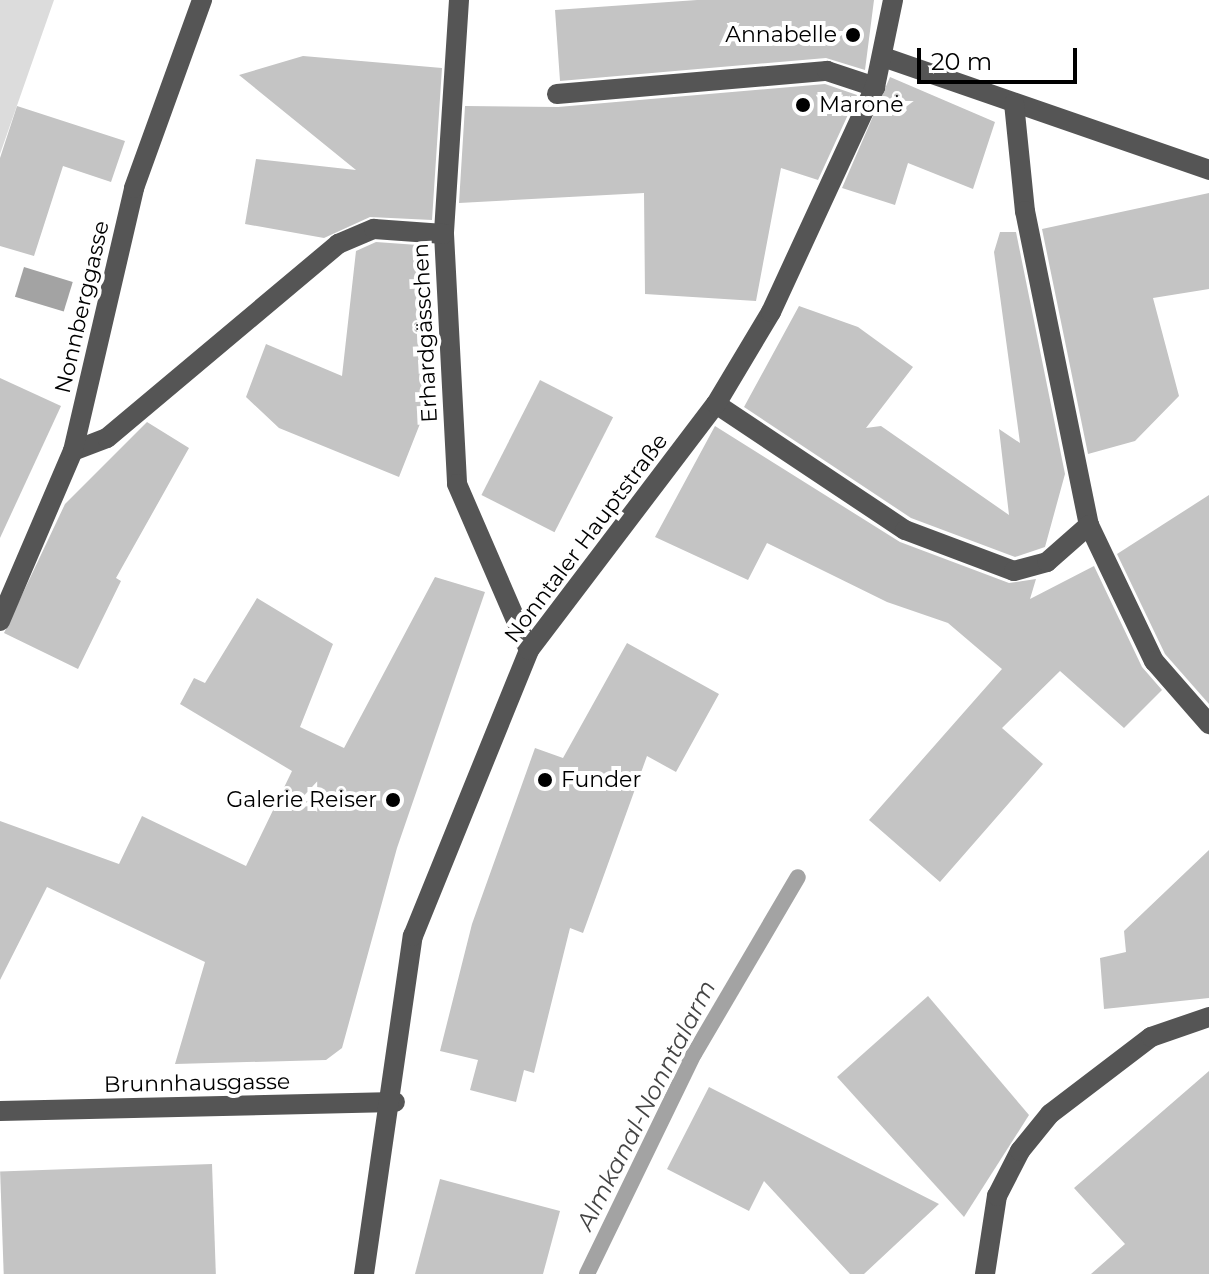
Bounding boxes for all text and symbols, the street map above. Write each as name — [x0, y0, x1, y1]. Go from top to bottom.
place label: Annabelle — [725, 22, 837, 48]
marker: Annabelle — [844, 26, 862, 44]
scale bar — [921, 32, 1081, 82]
text: 20 m — [931, 47, 992, 76]
place label: Maronė — [819, 92, 903, 118]
marker: Maronė — [794, 96, 812, 114]
street label: Nonnberggasse — [49, 218, 115, 396]
street label: Erhardgässchen — [407, 243, 443, 423]
street label: Nonntaler Hauptstraße — [499, 428, 673, 648]
place label: Funder — [561, 767, 641, 793]
marker: Funder — [536, 771, 554, 789]
place label: Galerie Reiser — [226, 787, 377, 813]
marker: Galerie Reiser — [384, 791, 402, 809]
water label: Almkanal-Nonntalarm — [570, 975, 722, 1235]
street label: Brunnhausgasse — [104, 1068, 290, 1098]

